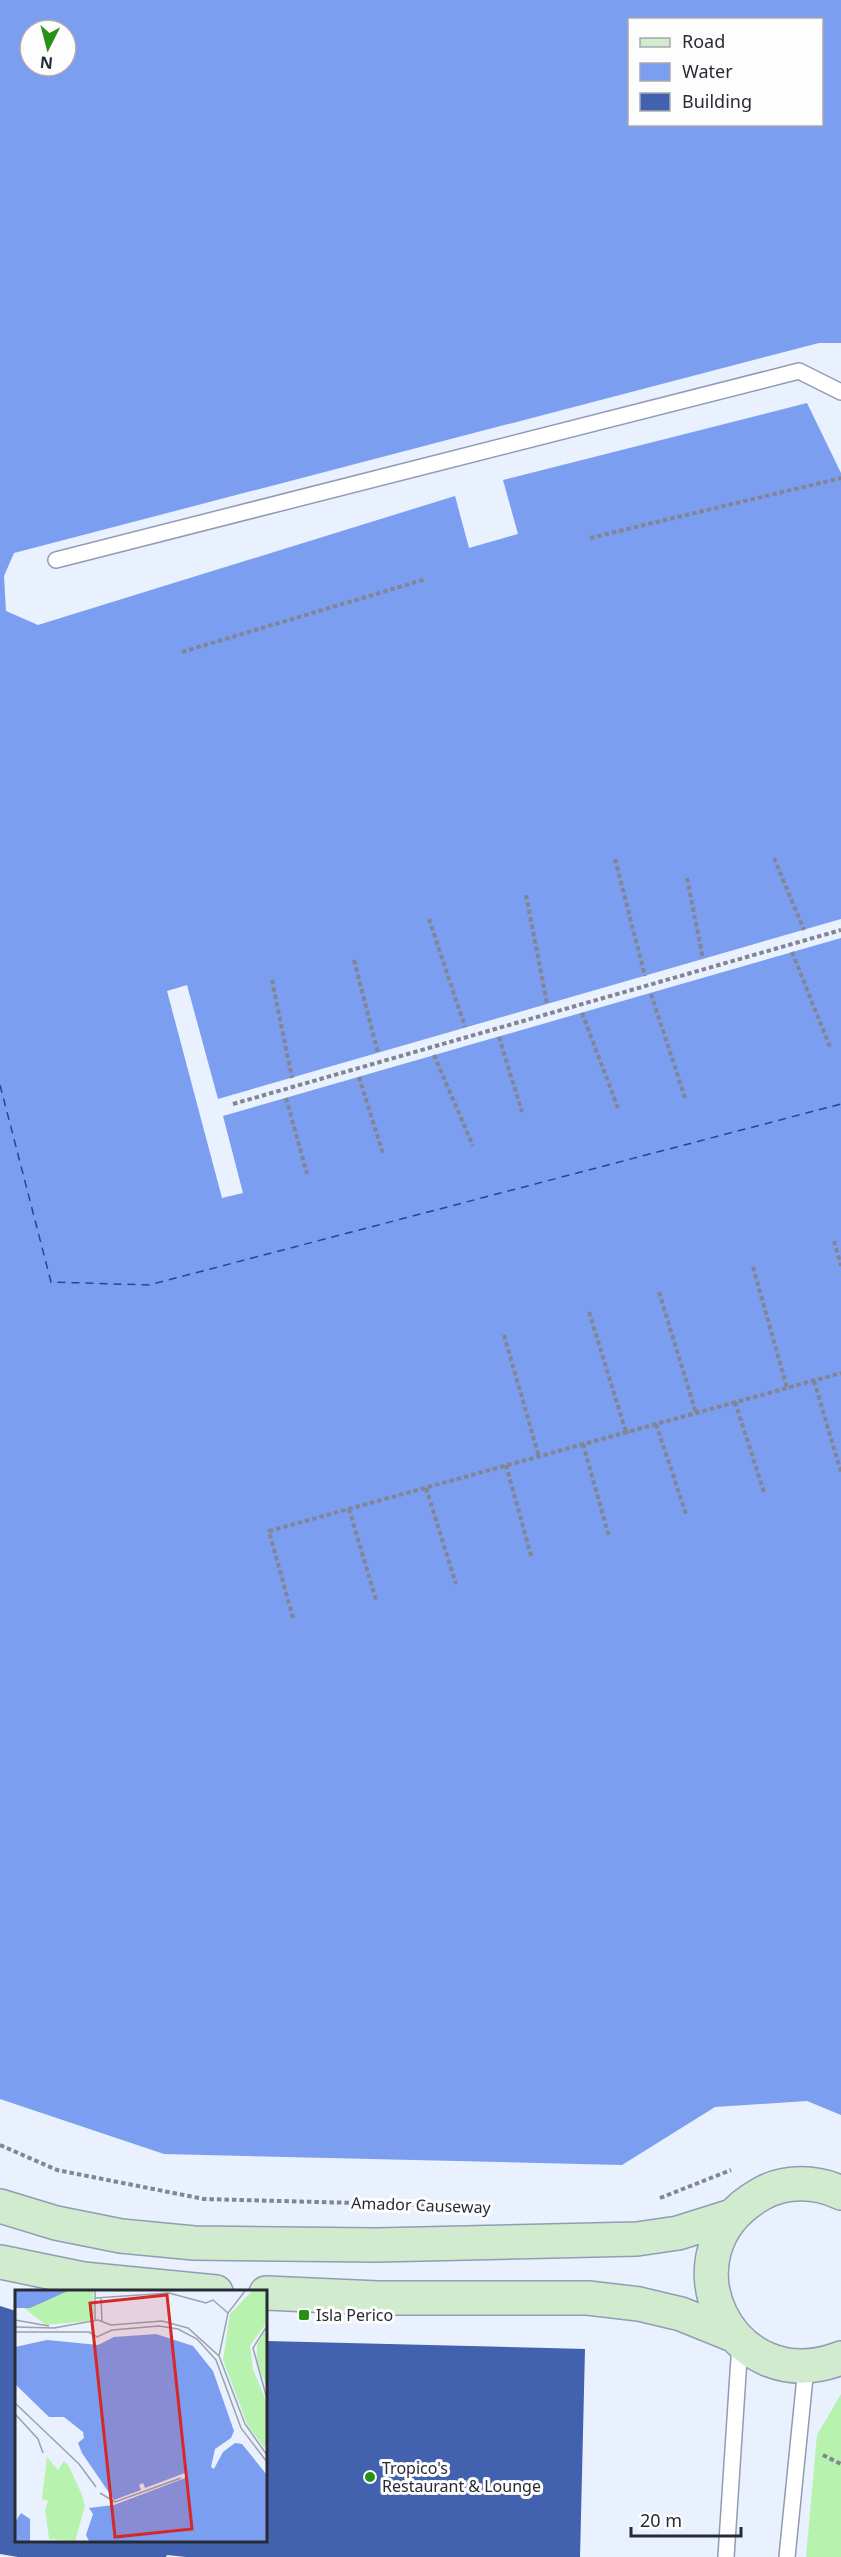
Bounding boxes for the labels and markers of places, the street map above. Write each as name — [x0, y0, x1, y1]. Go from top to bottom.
place label: Isla Perico — [316, 2304, 393, 2326]
marker: Isla Perico — [297, 2308, 311, 2322]
place label: Tropico's Restaurant & Lounge — [382, 2457, 541, 2497]
marker: Tropico's Restaurant & Lounge — [363, 2470, 377, 2484]

